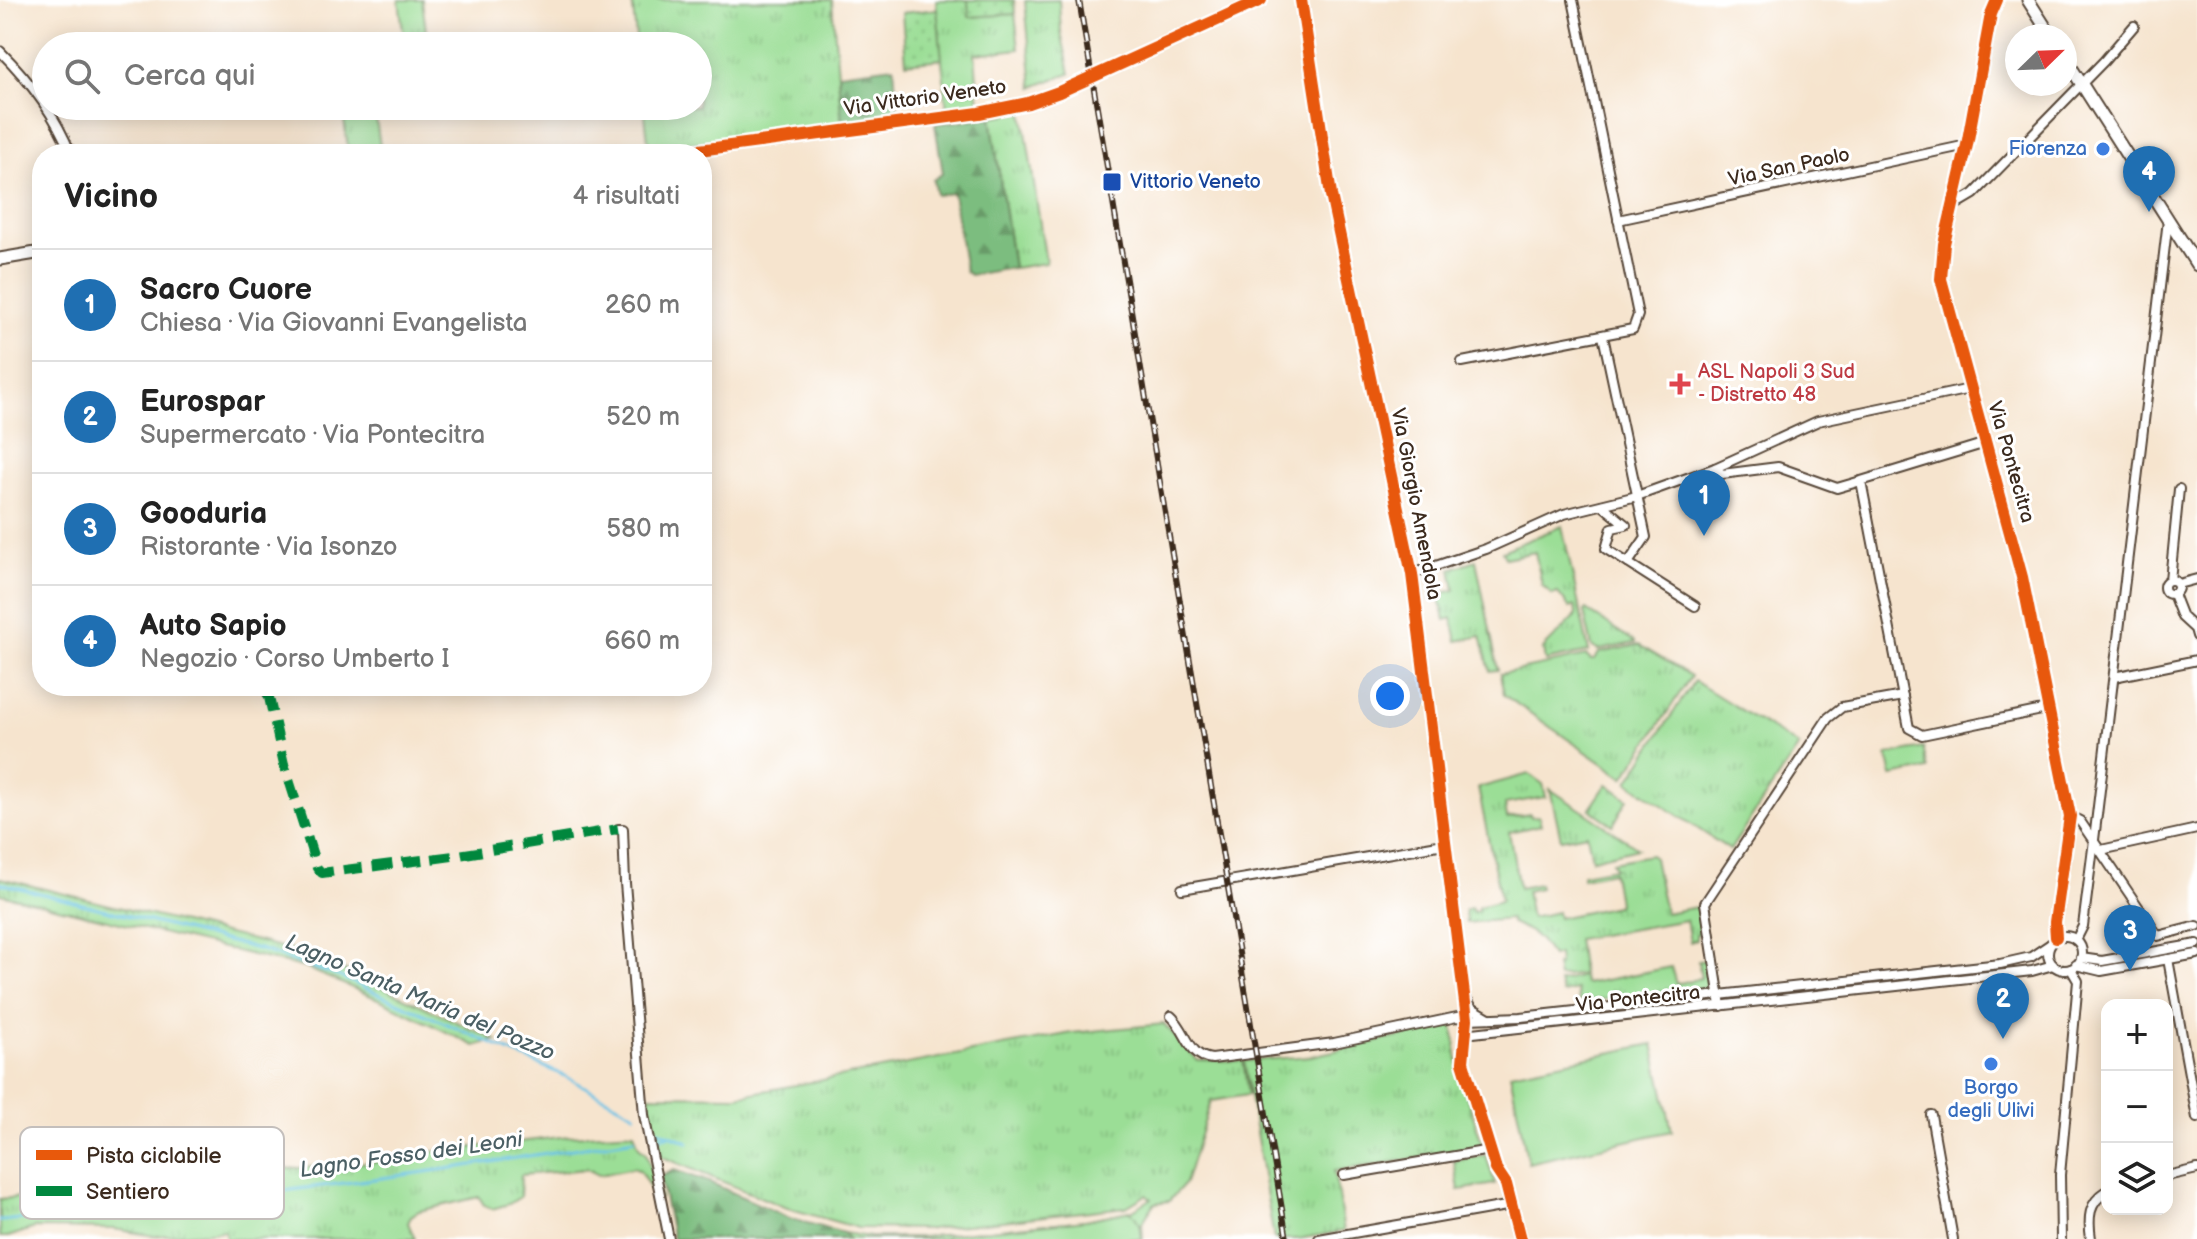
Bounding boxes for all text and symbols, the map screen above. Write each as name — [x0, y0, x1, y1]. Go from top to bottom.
north arrow — [2005, 24, 2077, 96]
search box — [32, 32, 712, 120]
icon: search — [60, 54, 104, 98]
text: Cerca qui — [124, 58, 256, 94]
street label: Via Vittorio Veneto — [842, 75, 1008, 121]
place label: Fiorenza — [2008, 137, 2087, 161]
marker: Fiorenza — [2094, 140, 2112, 158]
street label: Via San Paolo — [1726, 142, 1852, 192]
pin: 4 — [2123, 146, 2175, 212]
place label: Vittorio Veneto — [1130, 170, 1261, 194]
marker: Vittorio Veneto — [1101, 171, 1123, 193]
text: Vicino — [64, 176, 158, 217]
text: 4 risultati — [573, 181, 680, 212]
text: Sacro Cuore — [140, 272, 312, 308]
text: 1 — [85, 290, 95, 321]
text: 260 m — [605, 290, 680, 321]
text: Chiesa · Via Giovanni Evangelista — [140, 308, 527, 339]
place label: ASL Napoli 3 Sud - Distretto 48 — [1698, 360, 1855, 407]
marker: ASL Napoli 3 Sud - Distretto 48 — [1669, 373, 1691, 395]
text: Eurospar — [140, 384, 265, 420]
street label: Via Pontecitra — [1982, 399, 2040, 525]
text: 2 — [82, 402, 98, 433]
text: 520 m — [606, 402, 680, 433]
street label: Via Giorgio Amendola — [1386, 406, 1446, 602]
text: Supermercato · Via Pontecitra — [140, 420, 485, 451]
pin: 1 — [1678, 470, 1730, 536]
text: Gooduria — [140, 496, 267, 532]
text: 3 — [82, 514, 98, 545]
text: 580 m — [606, 514, 680, 545]
text: Ristorante · Via Isonzo — [140, 532, 398, 563]
text: Auto Sapio — [140, 608, 287, 644]
text: 4 — [82, 626, 98, 657]
text: 660 m — [604, 626, 680, 657]
text: Negozio · Corso Umberto I — [140, 644, 450, 675]
your location — [1370, 676, 1410, 716]
pin: 3 — [2104, 905, 2156, 971]
water label: Lagno Santa Maria del Pozzo — [281, 929, 559, 1067]
pin: 2 — [1977, 973, 2029, 1039]
street label: Via Pontecitra — [1574, 981, 1702, 1017]
map controls — [2101, 999, 2173, 1215]
button: + — [2101, 999, 2173, 1071]
marker: Borgo degli Ulivi — [1982, 1055, 2000, 1073]
button: − — [2101, 1071, 2173, 1143]
place label: Borgo degli Ulivi — [1948, 1076, 2034, 1123]
water label: Lagno Fosso dei Leoni — [298, 1126, 525, 1184]
legend — [20, 1127, 284, 1219]
text: Pista ciclabile — [86, 1143, 221, 1170]
button: layers — [2101, 1143, 2173, 1215]
text: Sentiero — [86, 1179, 170, 1206]

